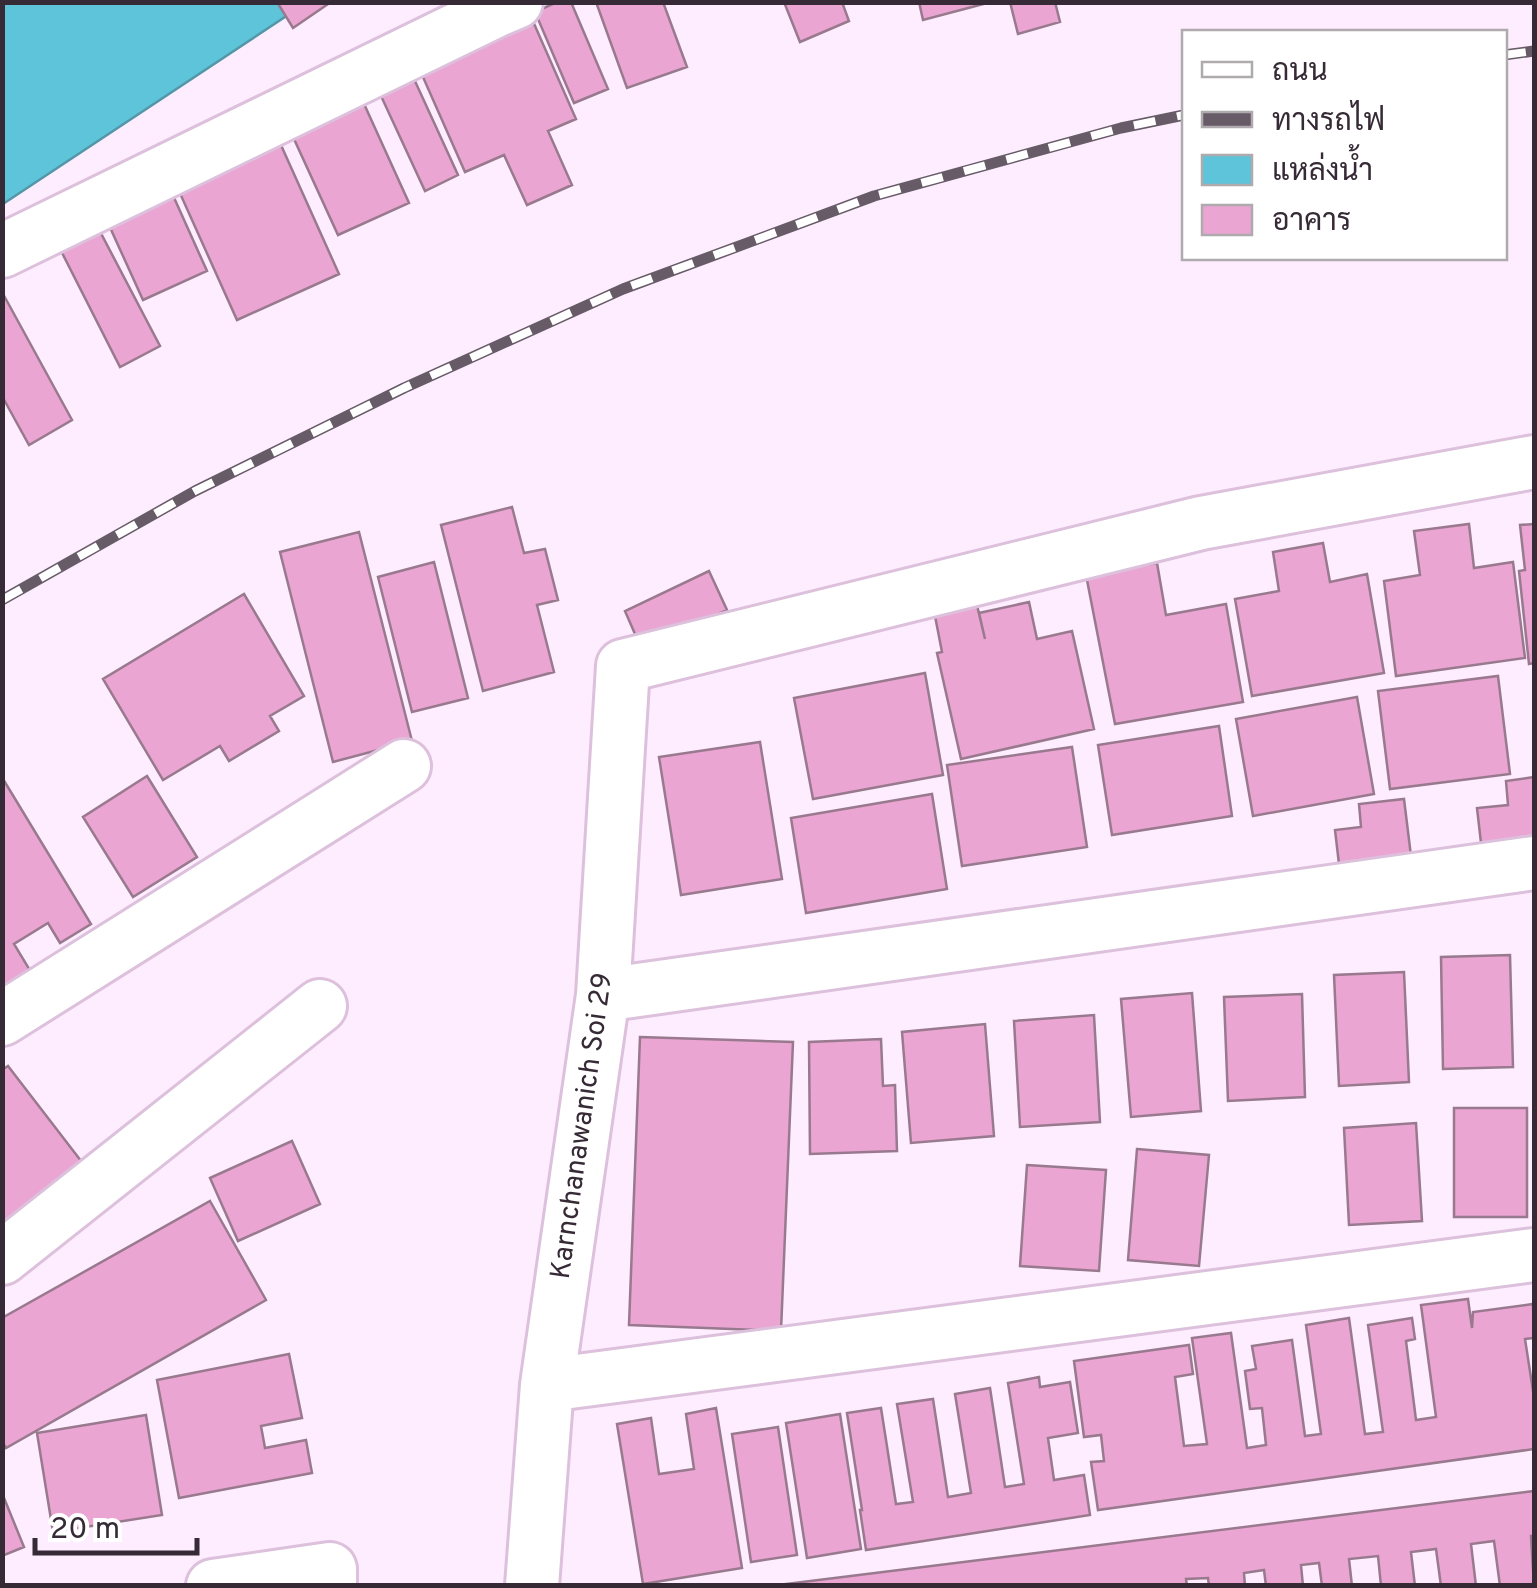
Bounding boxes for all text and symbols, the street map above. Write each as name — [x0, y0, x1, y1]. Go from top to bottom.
legend — [1182, 30, 1507, 260]
text: ถนน — [1272, 54, 1328, 91]
text: ทางรถไฟ — [1272, 100, 1385, 141]
text: แหล่งน้ำ — [1272, 143, 1373, 191]
text: อาคาร — [1272, 204, 1351, 241]
street label: Karnchanawanich Soi 29 — [544, 971, 622, 1281]
scale bar — [35, 1493, 198, 1555]
text: 20 m — [50, 1512, 120, 1549]

